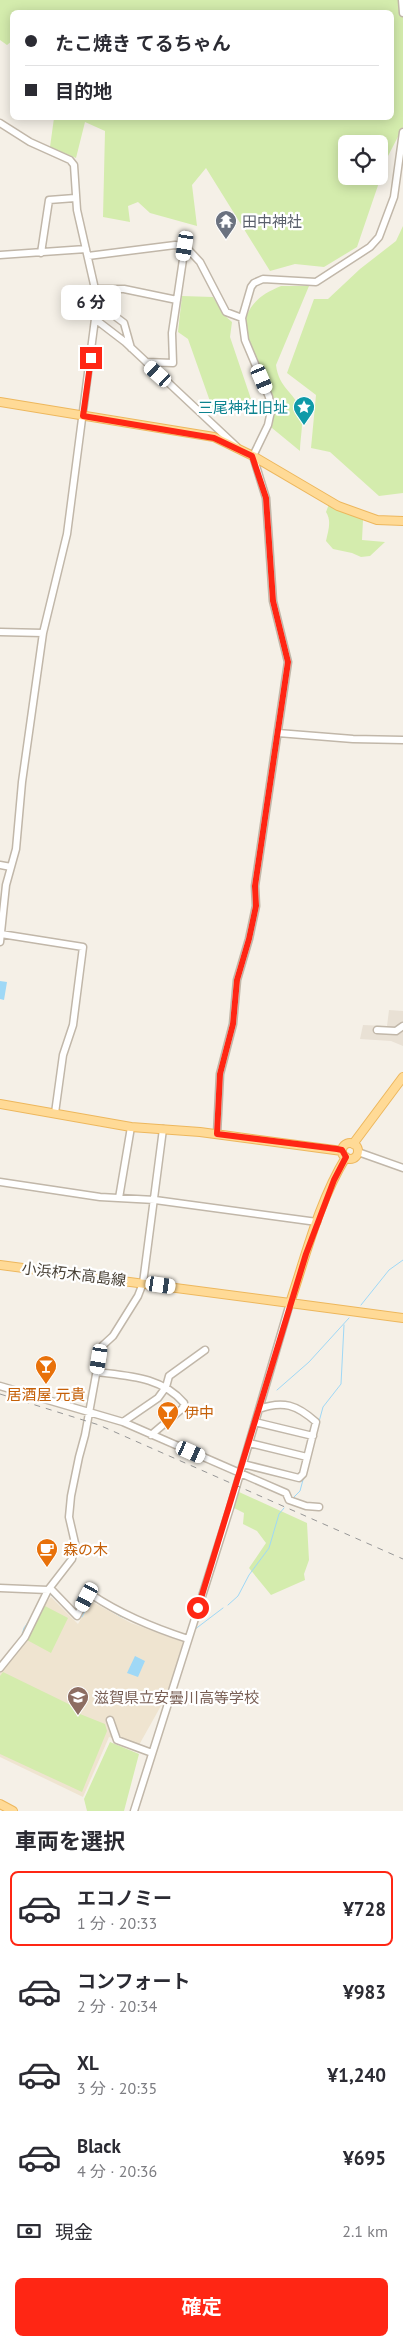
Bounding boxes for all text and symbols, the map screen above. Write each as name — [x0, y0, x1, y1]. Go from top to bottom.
text: たこ焼き てるちゃん — [55, 31, 231, 55]
text: 目的地 — [55, 79, 112, 103]
map controls — [338, 135, 388, 185]
button: locate — [338, 135, 388, 185]
temple icon: 田中神社 — [214, 209, 238, 240]
place label: 田中神社 — [242, 212, 302, 231]
car — [175, 230, 194, 262]
callout: 6 分 — [61, 286, 121, 320]
text: 6 分 — [76, 292, 106, 312]
route end — [80, 347, 102, 369]
car — [141, 358, 174, 390]
car — [249, 362, 274, 396]
place icon: 三尾神社旧址 — [292, 395, 316, 426]
place label: 三尾神社旧址 — [198, 398, 288, 417]
street label: 小浜朽木高島線 — [21, 1258, 127, 1290]
car — [145, 1275, 176, 1295]
car — [89, 1343, 108, 1375]
bar icon: 居酒屋 元貴 — [34, 1354, 58, 1385]
place label: 居酒屋 元貴 — [6, 1385, 86, 1404]
bar icon: 伊中 — [156, 1400, 180, 1431]
place label: 伊中 — [184, 1403, 214, 1422]
car — [174, 1439, 207, 1465]
cafe icon: 森の木 — [35, 1537, 59, 1568]
place label: 森の木 — [63, 1540, 108, 1559]
car — [73, 1580, 100, 1614]
route start — [187, 1597, 209, 1619]
school or university icon: 滋賀県立安曇川高等学校 — [66, 1685, 90, 1716]
place label: 滋賀県立安曇川高等学校 — [94, 1688, 259, 1707]
text: 車両を選択 — [15, 1827, 125, 1855]
icon: car — [17, 1886, 62, 1931]
text: エコノミー — [77, 1886, 172, 1910]
text: ¥728 — [343, 1897, 386, 1921]
text: 1 分 · 20:33 — [77, 1913, 157, 1933]
icon: car — [17, 1969, 62, 2014]
text: コンフォート — [77, 1969, 190, 1993]
text: ¥983 — [343, 1980, 386, 2004]
text: 2 分 · 20:34 — [77, 1996, 157, 2016]
text: XL — [77, 2051, 99, 2075]
icon: car — [17, 2052, 62, 2097]
text: ¥1,240 — [327, 2063, 386, 2087]
text: 3 分 · 20:35 — [77, 2078, 157, 2098]
text: Black — [77, 2134, 121, 2158]
icon: car — [17, 2135, 62, 2180]
text: ¥695 — [343, 2146, 386, 2170]
text: 4 分 · 20:36 — [77, 2161, 157, 2181]
icon: cash — [15, 2217, 43, 2245]
text: 現金 — [55, 2220, 93, 2244]
text: 2.1 km — [342, 2221, 388, 2241]
button: 確定 — [15, 2278, 388, 2336]

